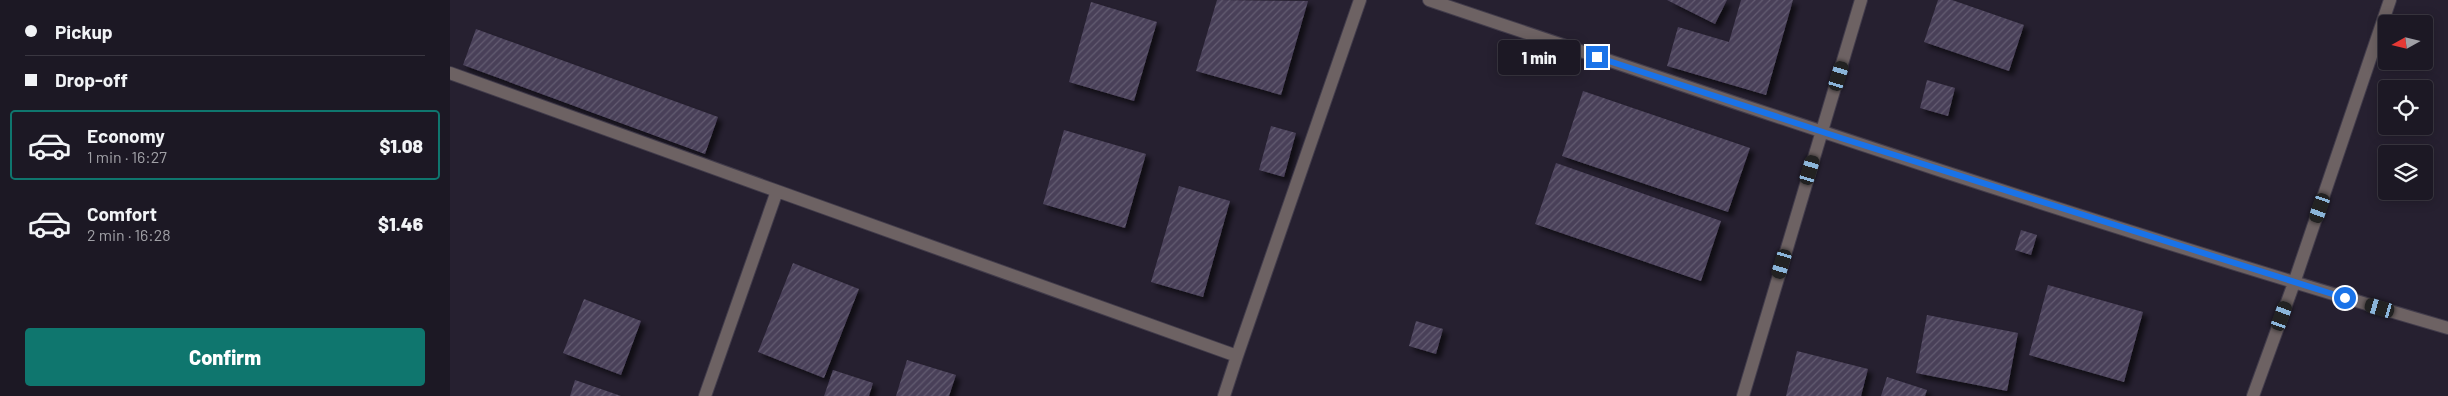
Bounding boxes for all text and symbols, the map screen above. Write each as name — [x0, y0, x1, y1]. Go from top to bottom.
north arrow — [2378, 15, 2432, 70]
map controls — [2378, 15, 2433, 200]
text: Pickup — [55, 20, 113, 43]
callout: 1 min — [1497, 40, 1580, 74]
route end — [1586, 46, 1608, 68]
text: 1 min — [1521, 48, 1557, 67]
car — [1827, 59, 1850, 93]
text: Drop-off — [55, 68, 128, 91]
button: locate — [2378, 80, 2433, 135]
icon: car — [27, 123, 72, 168]
text: Economy — [87, 124, 165, 147]
text: $1.08 — [379, 134, 423, 157]
button: layers — [2378, 145, 2433, 200]
text: 1 min · 16:27 — [87, 147, 167, 166]
car — [1798, 153, 1821, 187]
car — [2308, 191, 2331, 225]
icon: car — [27, 201, 72, 246]
text: Comfort — [87, 202, 157, 225]
text: $1.46 — [378, 212, 423, 235]
text: 2 min · 16:28 — [87, 225, 171, 244]
car — [1770, 247, 1793, 281]
route start — [2334, 287, 2356, 309]
car — [2363, 297, 2396, 319]
car — [2269, 299, 2294, 333]
button: Confirm — [25, 328, 425, 386]

